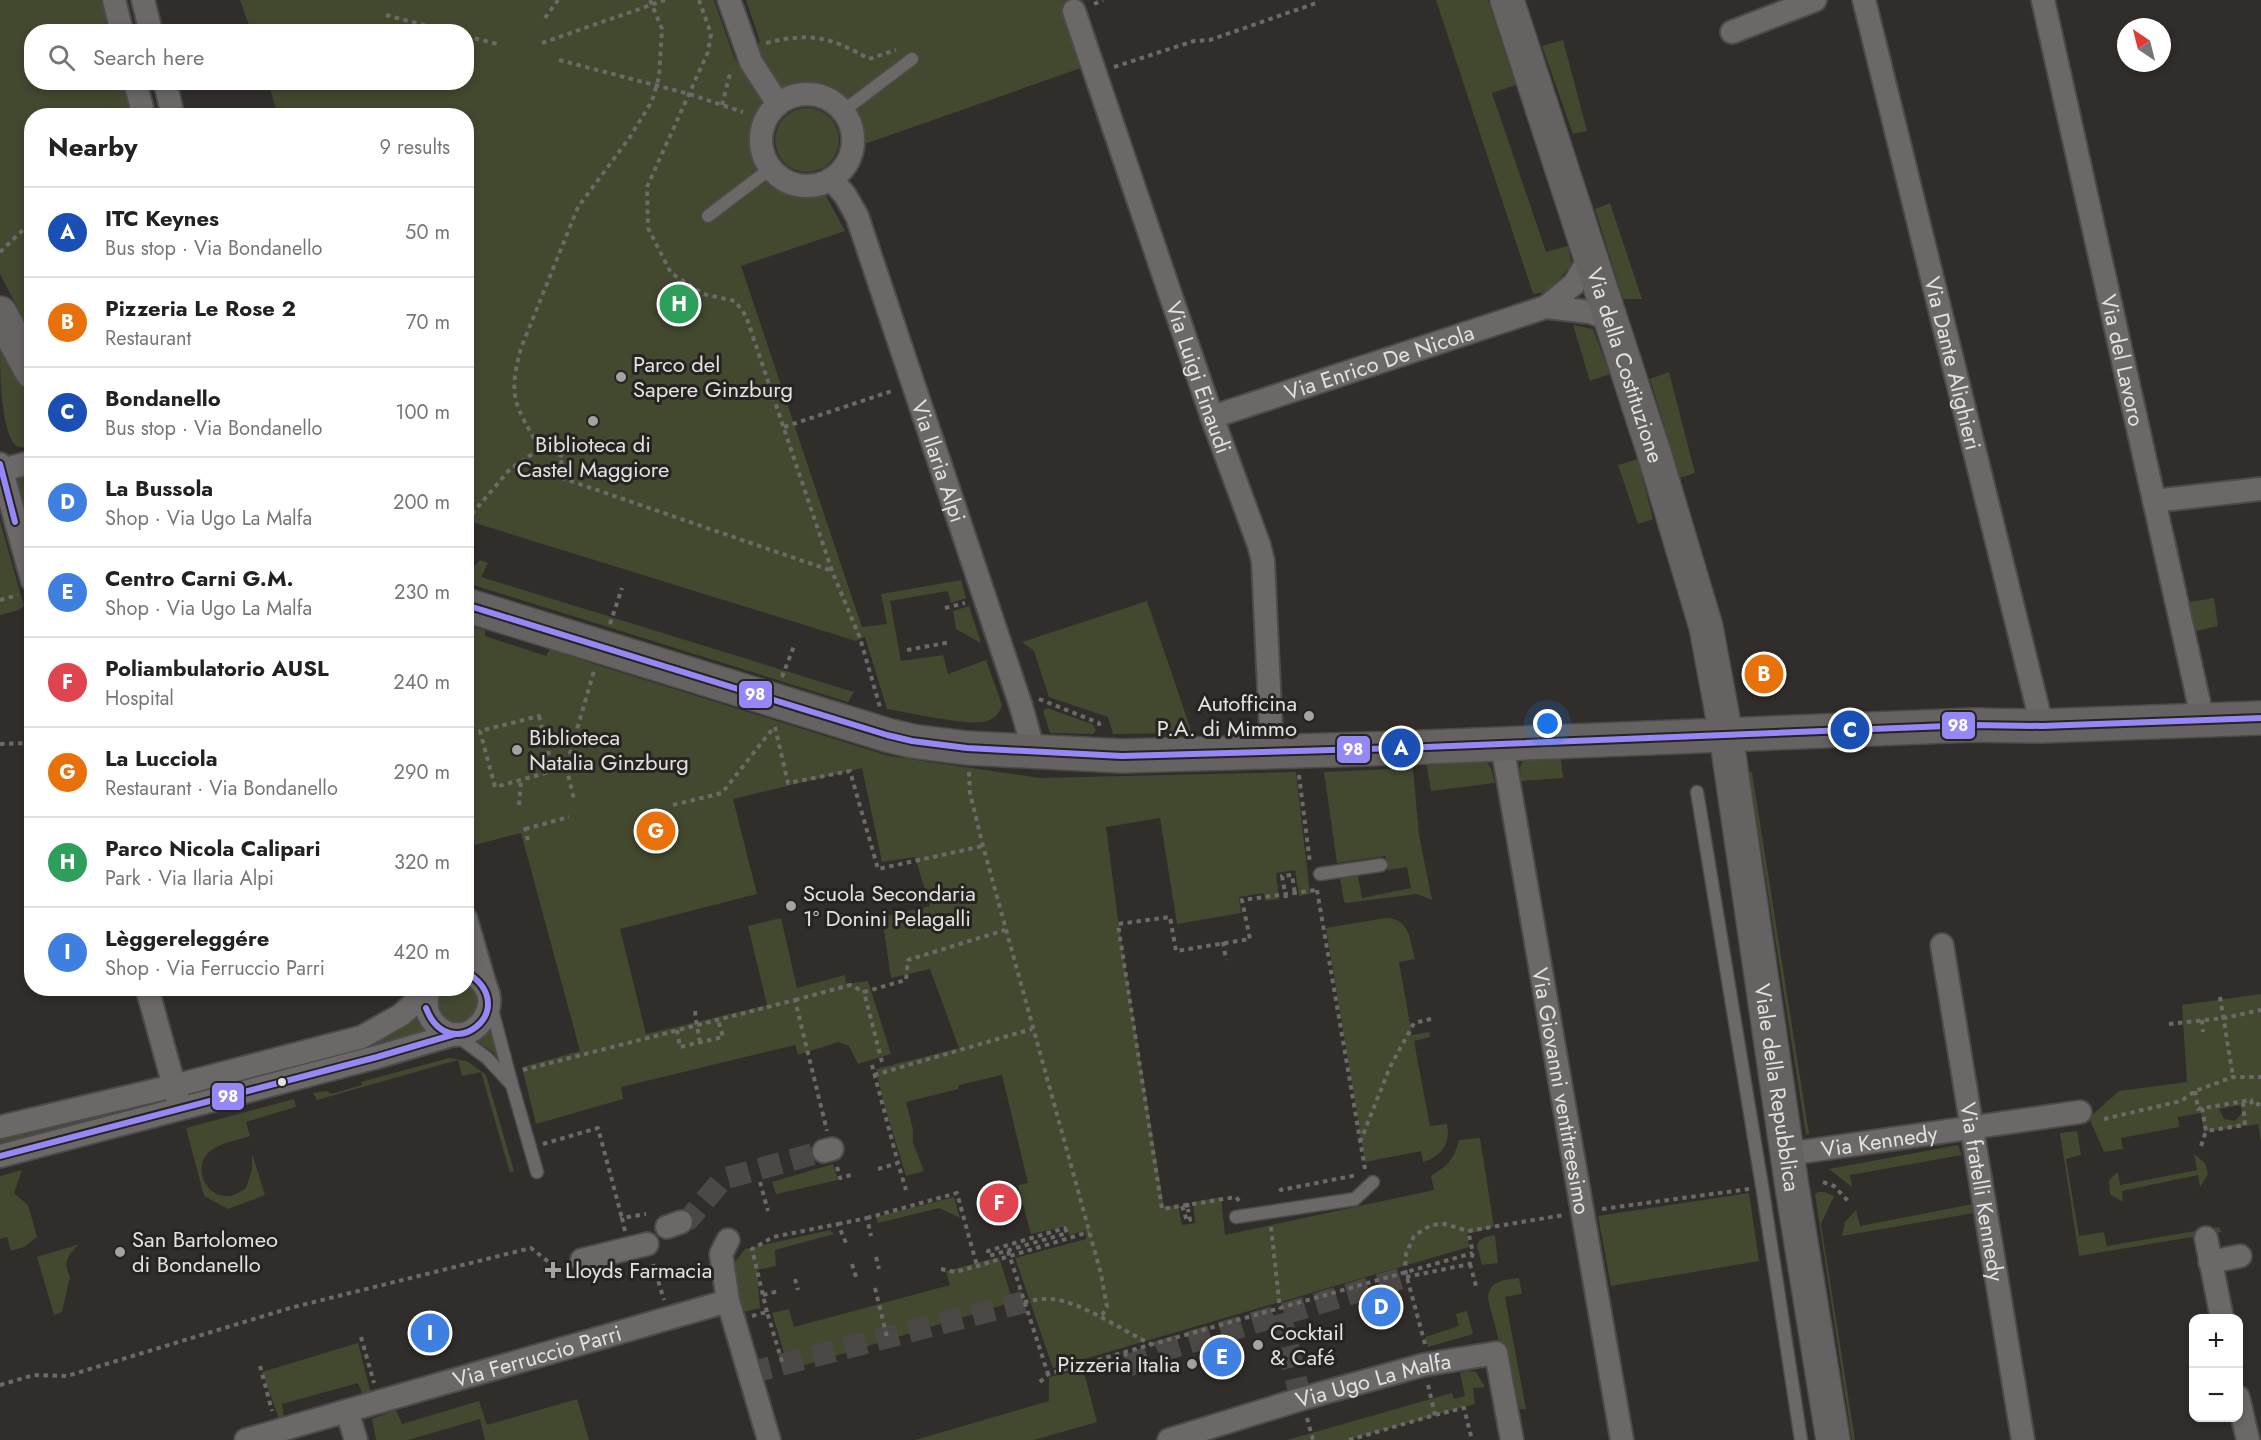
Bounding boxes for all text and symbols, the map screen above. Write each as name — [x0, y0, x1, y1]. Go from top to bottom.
north arrow — [2117, 18, 2171, 72]
search box — [24, 24, 474, 90]
icon: search — [45, 41, 78, 74]
text: Search here — [93, 41, 204, 73]
text: Nearby — [48, 128, 137, 166]
text: 9 results — [380, 133, 450, 162]
text: ITC Keynes — [105, 202, 219, 234]
text: A — [60, 218, 75, 247]
text: 50 m — [405, 218, 450, 247]
text: Bus stop · Via Bondanello — [105, 234, 322, 263]
street label: Via della Costituzione — [1579, 264, 1672, 467]
street label: Via Dante Alighieri — [1916, 273, 1990, 453]
pin: H — [660, 282, 698, 326]
street label: Via del Lavoro — [2093, 291, 2153, 429]
text: Pizzeria Le Rose 2 — [105, 292, 296, 324]
street label: Via Luigi Einaudi — [1158, 297, 1240, 458]
text: B — [61, 308, 74, 337]
text: 70 m — [406, 308, 450, 337]
street label: Via Enrico De Nicola — [1280, 316, 1478, 408]
text: Restaurant — [105, 324, 191, 353]
place label: Parco del Sapere Ginzburg — [633, 348, 793, 405]
marker: Parco del Sapere Ginzburg — [614, 370, 628, 384]
text: Bondanello — [105, 382, 221, 414]
street label: Via Ilaria Alpi — [904, 396, 974, 526]
text: C — [60, 398, 75, 427]
text: 100 m — [395, 398, 450, 427]
text: Bus stop · Via Bondanello — [105, 414, 322, 443]
marker: Biblioteca di Castel Maggiore — [586, 414, 600, 428]
place label: Biblioteca di Castel Maggiore — [517, 428, 669, 485]
text: La Bussola — [105, 472, 213, 504]
text: D — [60, 488, 75, 517]
text: 200 m — [393, 488, 450, 517]
text: Shop · Via Ugo La Malfa — [105, 504, 312, 533]
text: Centro Carni G.M. — [105, 562, 294, 594]
text: E — [61, 578, 74, 607]
text: 230 m — [394, 578, 450, 607]
text: Shop · Via Ugo La Malfa — [105, 594, 312, 623]
text: Poliambulatorio AUSL — [105, 652, 329, 684]
pin: B — [1744, 652, 1784, 696]
text: F — [62, 668, 73, 697]
text: 240 m — [393, 668, 450, 697]
line badge: 98 — [738, 680, 773, 709]
text: 98 — [745, 683, 765, 706]
text: Hospital — [105, 684, 174, 713]
place label: Autofficina P.A. di Mimmo — [1157, 687, 1297, 744]
pin: C — [1830, 708, 1870, 752]
marker: Autofficina P.A. di Mimmo — [1302, 709, 1316, 723]
your location — [1533, 709, 1562, 738]
line badge: 98 — [1941, 711, 1976, 740]
text: 98 — [1948, 714, 1968, 737]
place label: Biblioteca Natalia Ginzburg — [529, 721, 689, 778]
pin: A — [1382, 726, 1420, 771]
line badge: 98 — [1336, 735, 1371, 764]
text: 98 — [1343, 738, 1363, 761]
text: La Lucciola — [105, 742, 218, 774]
marker: Biblioteca Natalia Ginzburg — [510, 743, 524, 757]
text: G — [59, 758, 76, 787]
text: 290 m — [394, 758, 450, 787]
text: Restaurant · Via Bondanello — [105, 774, 338, 803]
pin: G — [636, 808, 676, 854]
text: Parco Nicola Calipari — [105, 832, 321, 864]
text: H — [60, 848, 75, 877]
text: 320 m — [394, 848, 450, 877]
text: Park · Via Ilaria Alpi — [105, 864, 274, 893]
place label: Scuola Secondaria 1° Donini Pelagalli — [803, 877, 976, 934]
marker: Scuola Secondaria 1° Donini Pelagalli — [784, 899, 798, 913]
text: Lèggereleggére — [105, 922, 269, 954]
text: I — [64, 938, 71, 967]
text: 420 m — [393, 938, 450, 967]
text: Shop · Via Ferruccio Parri — [105, 954, 325, 983]
street label: Via Giovanni ventitreesimo — [1524, 965, 1599, 1217]
street label: Viale della Repubblica — [1746, 981, 1808, 1194]
unlabelled marker — [276, 1076, 288, 1088]
line badge: 98 — [211, 1082, 245, 1111]
text: 98 — [218, 1085, 238, 1108]
street label: Via fratelli Kennedy — [1952, 1100, 2013, 1284]
street label: Via Kennedy — [1819, 1117, 1940, 1165]
pin: F — [980, 1180, 1018, 1226]
place label: San Bartolomeo di Bondanello — [132, 1223, 278, 1280]
marker: San Bartolomeo di Bondanello — [113, 1245, 127, 1259]
place label: Lloyds Farmacia — [565, 1254, 712, 1286]
marker: Lloyds Farmacia — [546, 1263, 560, 1277]
pin: D — [1362, 1284, 1400, 1330]
pin: I — [410, 1310, 450, 1356]
map controls — [2189, 1314, 2243, 1422]
button: + — [2189, 1314, 2243, 1368]
place label: Cocktail & Café — [1270, 1316, 1344, 1373]
street label: Via Ferruccio Parri — [449, 1317, 625, 1396]
pin: E — [1202, 1334, 1242, 1380]
marker: Cocktail & Café — [1251, 1338, 1265, 1352]
street label: Via Ugo La Malfa — [1292, 1345, 1453, 1416]
place label: Pizzeria Italia — [1057, 1348, 1180, 1380]
marker: Pizzeria Italia — [1185, 1357, 1199, 1371]
button: − — [2189, 1368, 2243, 1422]

